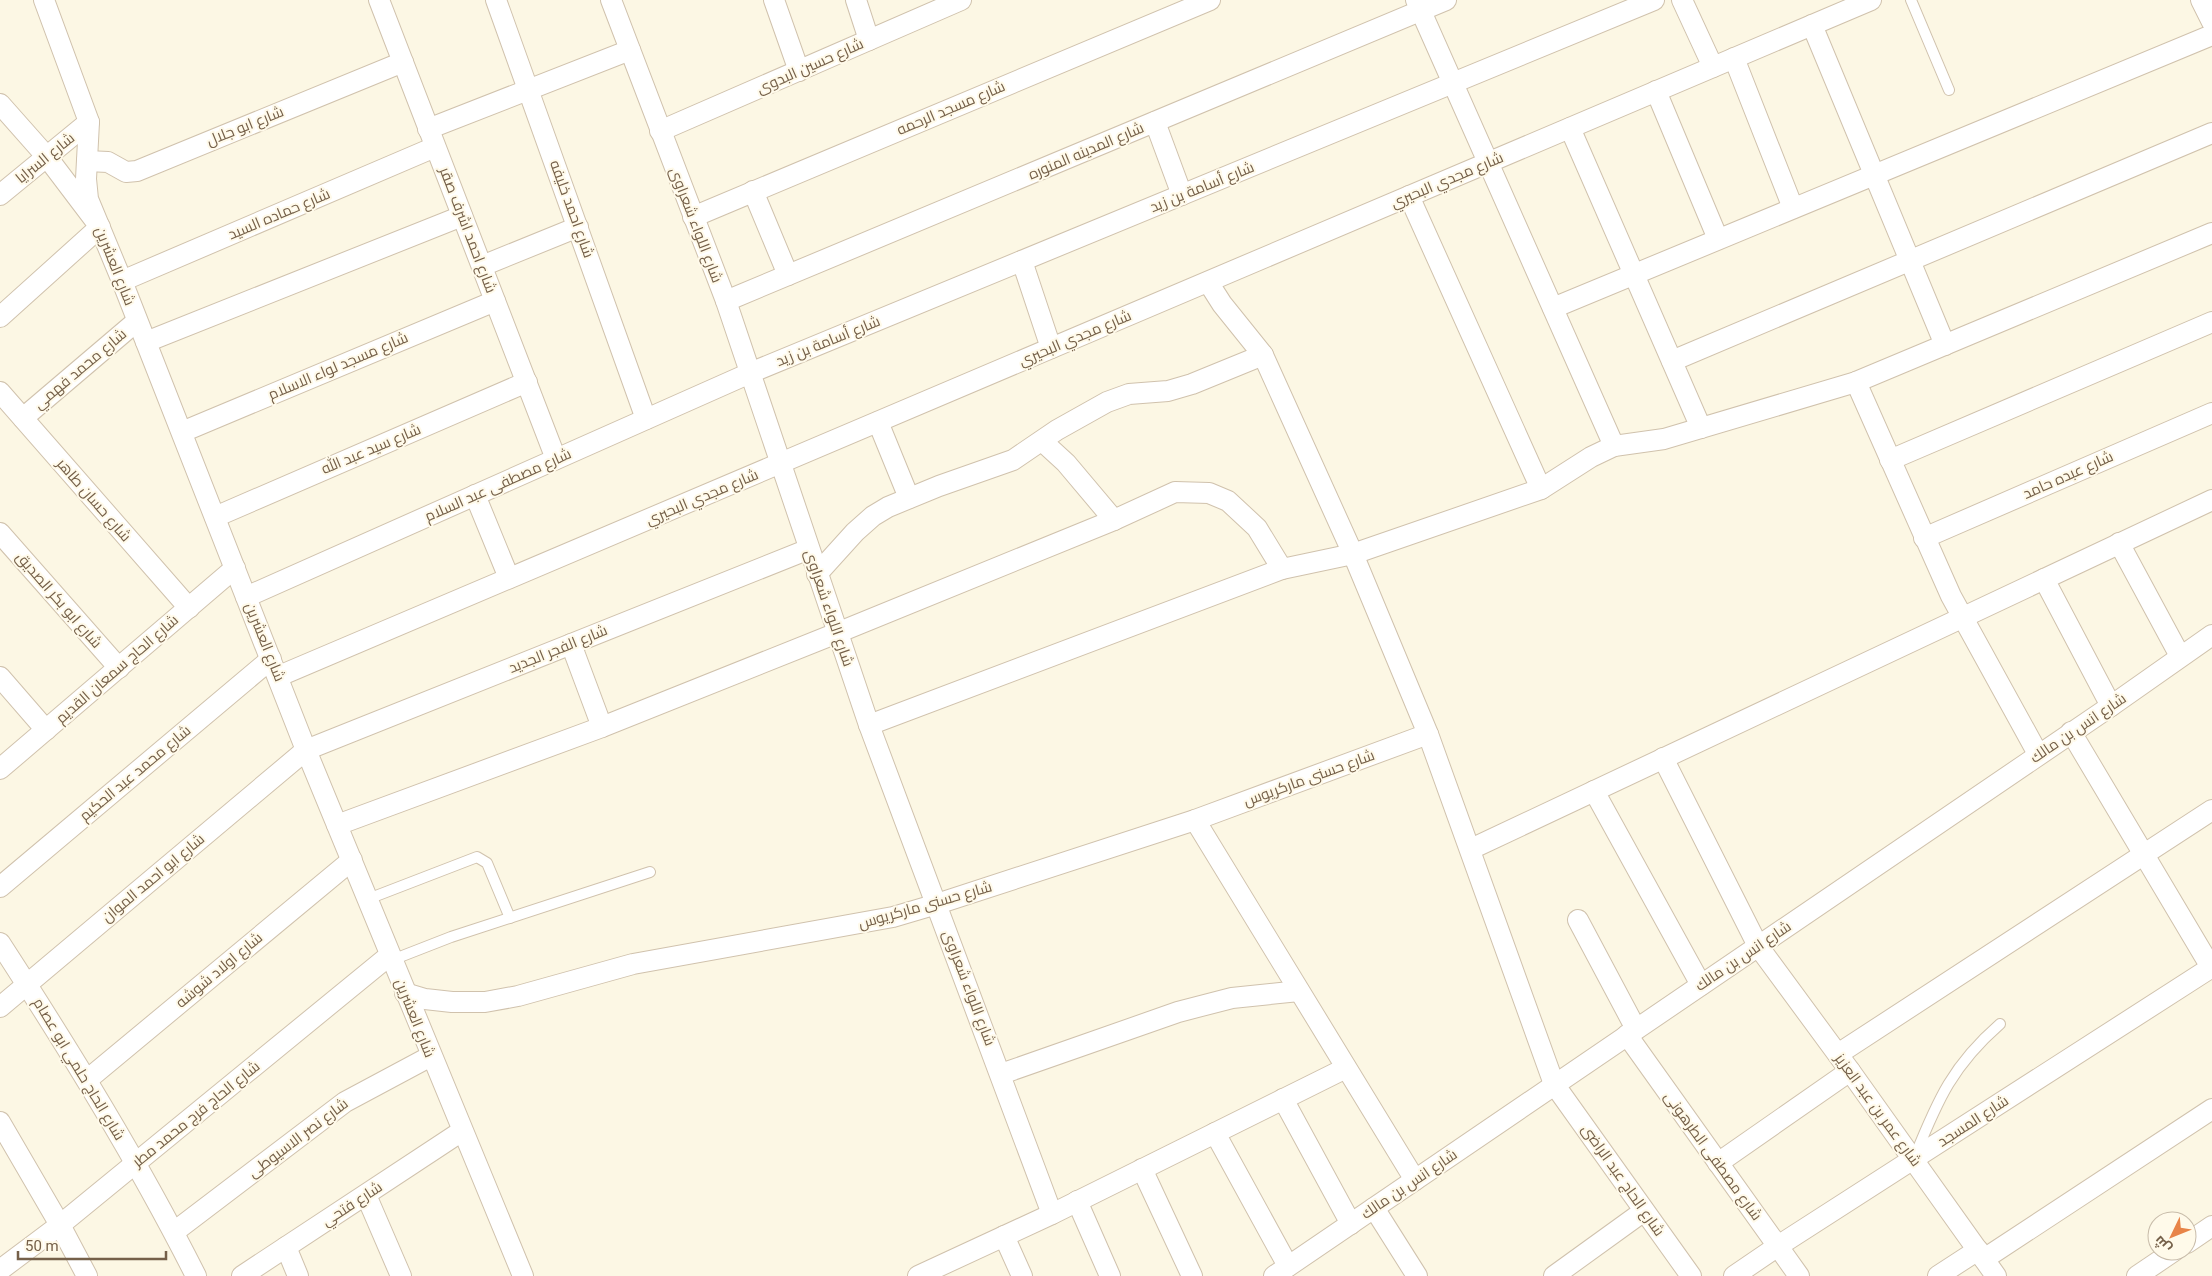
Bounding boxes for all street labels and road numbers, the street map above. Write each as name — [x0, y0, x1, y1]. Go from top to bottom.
street label: شارع حسين البدوى — [754, 34, 867, 99]
street label: شارع مسجد الرحمه — [894, 77, 1009, 141]
street label: شارع ابو جلال — [204, 102, 287, 151]
street label: شارع المدينه المنوره — [1025, 118, 1147, 185]
street label: شارع السرايا — [12, 129, 79, 189]
street label: شارع مجدي البحيري — [1388, 148, 1507, 215]
street label: شارع أسامة بن زيد — [1147, 157, 1258, 218]
street label: شارع احمد خليفه — [544, 158, 598, 261]
street label: شارع احمد اشرف صقر — [433, 164, 500, 296]
street label: شارع اللواء شعراوى — [664, 165, 726, 286]
street label: شارع حماده السيد — [225, 184, 333, 245]
street label: شارع العشرين — [89, 224, 139, 309]
street label: شارع مجدي البحيري — [1016, 306, 1135, 373]
street label: شارع أسامة بن زيد — [773, 311, 884, 372]
street label: شارع محمد فهمي — [30, 325, 132, 415]
street label: شارع مسجد لواء الاسلام — [265, 328, 412, 406]
street label: شارع سيد عبد الله — [318, 419, 424, 480]
street label: شارع مصطفى عبد السلام — [422, 445, 575, 527]
street label: شارع عبده حامد — [2020, 447, 2117, 505]
street label: شارع حسان طاهر — [51, 454, 135, 547]
street label: شارع مجدي البحيري — [643, 465, 762, 532]
street label: شارع اللواء شعراوى — [799, 547, 857, 669]
street label: شارع ابو بكر الصديق — [11, 548, 106, 653]
street label: شارع العشرين — [239, 600, 289, 685]
street label: شارع الحاج سمعان القديم — [52, 611, 183, 729]
street label: شارع الفجر الجديد — [506, 621, 611, 679]
street label: شارع انس بن مالك — [2027, 689, 2131, 768]
street label: شارع محمد عبد الحكيم — [76, 721, 196, 826]
street label: شارع حسنى ماركريوس — [1241, 746, 1378, 812]
street label: شارع ابو احمد الموان — [98, 830, 209, 928]
street label: شارع حسنى ماركريوس — [856, 877, 995, 935]
street label: شارع انس بن مالك — [1692, 917, 1796, 996]
street label: شارع اولاد شوشه — [172, 928, 267, 1013]
street label: شارع اللواء شعراوى — [937, 928, 999, 1049]
street label: شارع العشرين — [389, 976, 439, 1061]
street label: شارع الحاج حلمي ابو عصام — [27, 995, 129, 1145]
street label: شارع عمر بن عبد العزيز — [1829, 1049, 1925, 1171]
street label: شارع الحاج فرج محمد مطر — [128, 1057, 265, 1173]
street label: شارع مصطفى الطرهونى — [1659, 1088, 1766, 1225]
street label: شارع المسجد — [1934, 1091, 2013, 1152]
street label: شارع نصر الاسيوطى — [244, 1094, 353, 1183]
street label: شارع الحاج عبد الراضى — [1576, 1121, 1668, 1241]
street label: شارع انس بن مالك — [1358, 1145, 1462, 1224]
street label: شارع فتحي — [318, 1178, 387, 1233]

